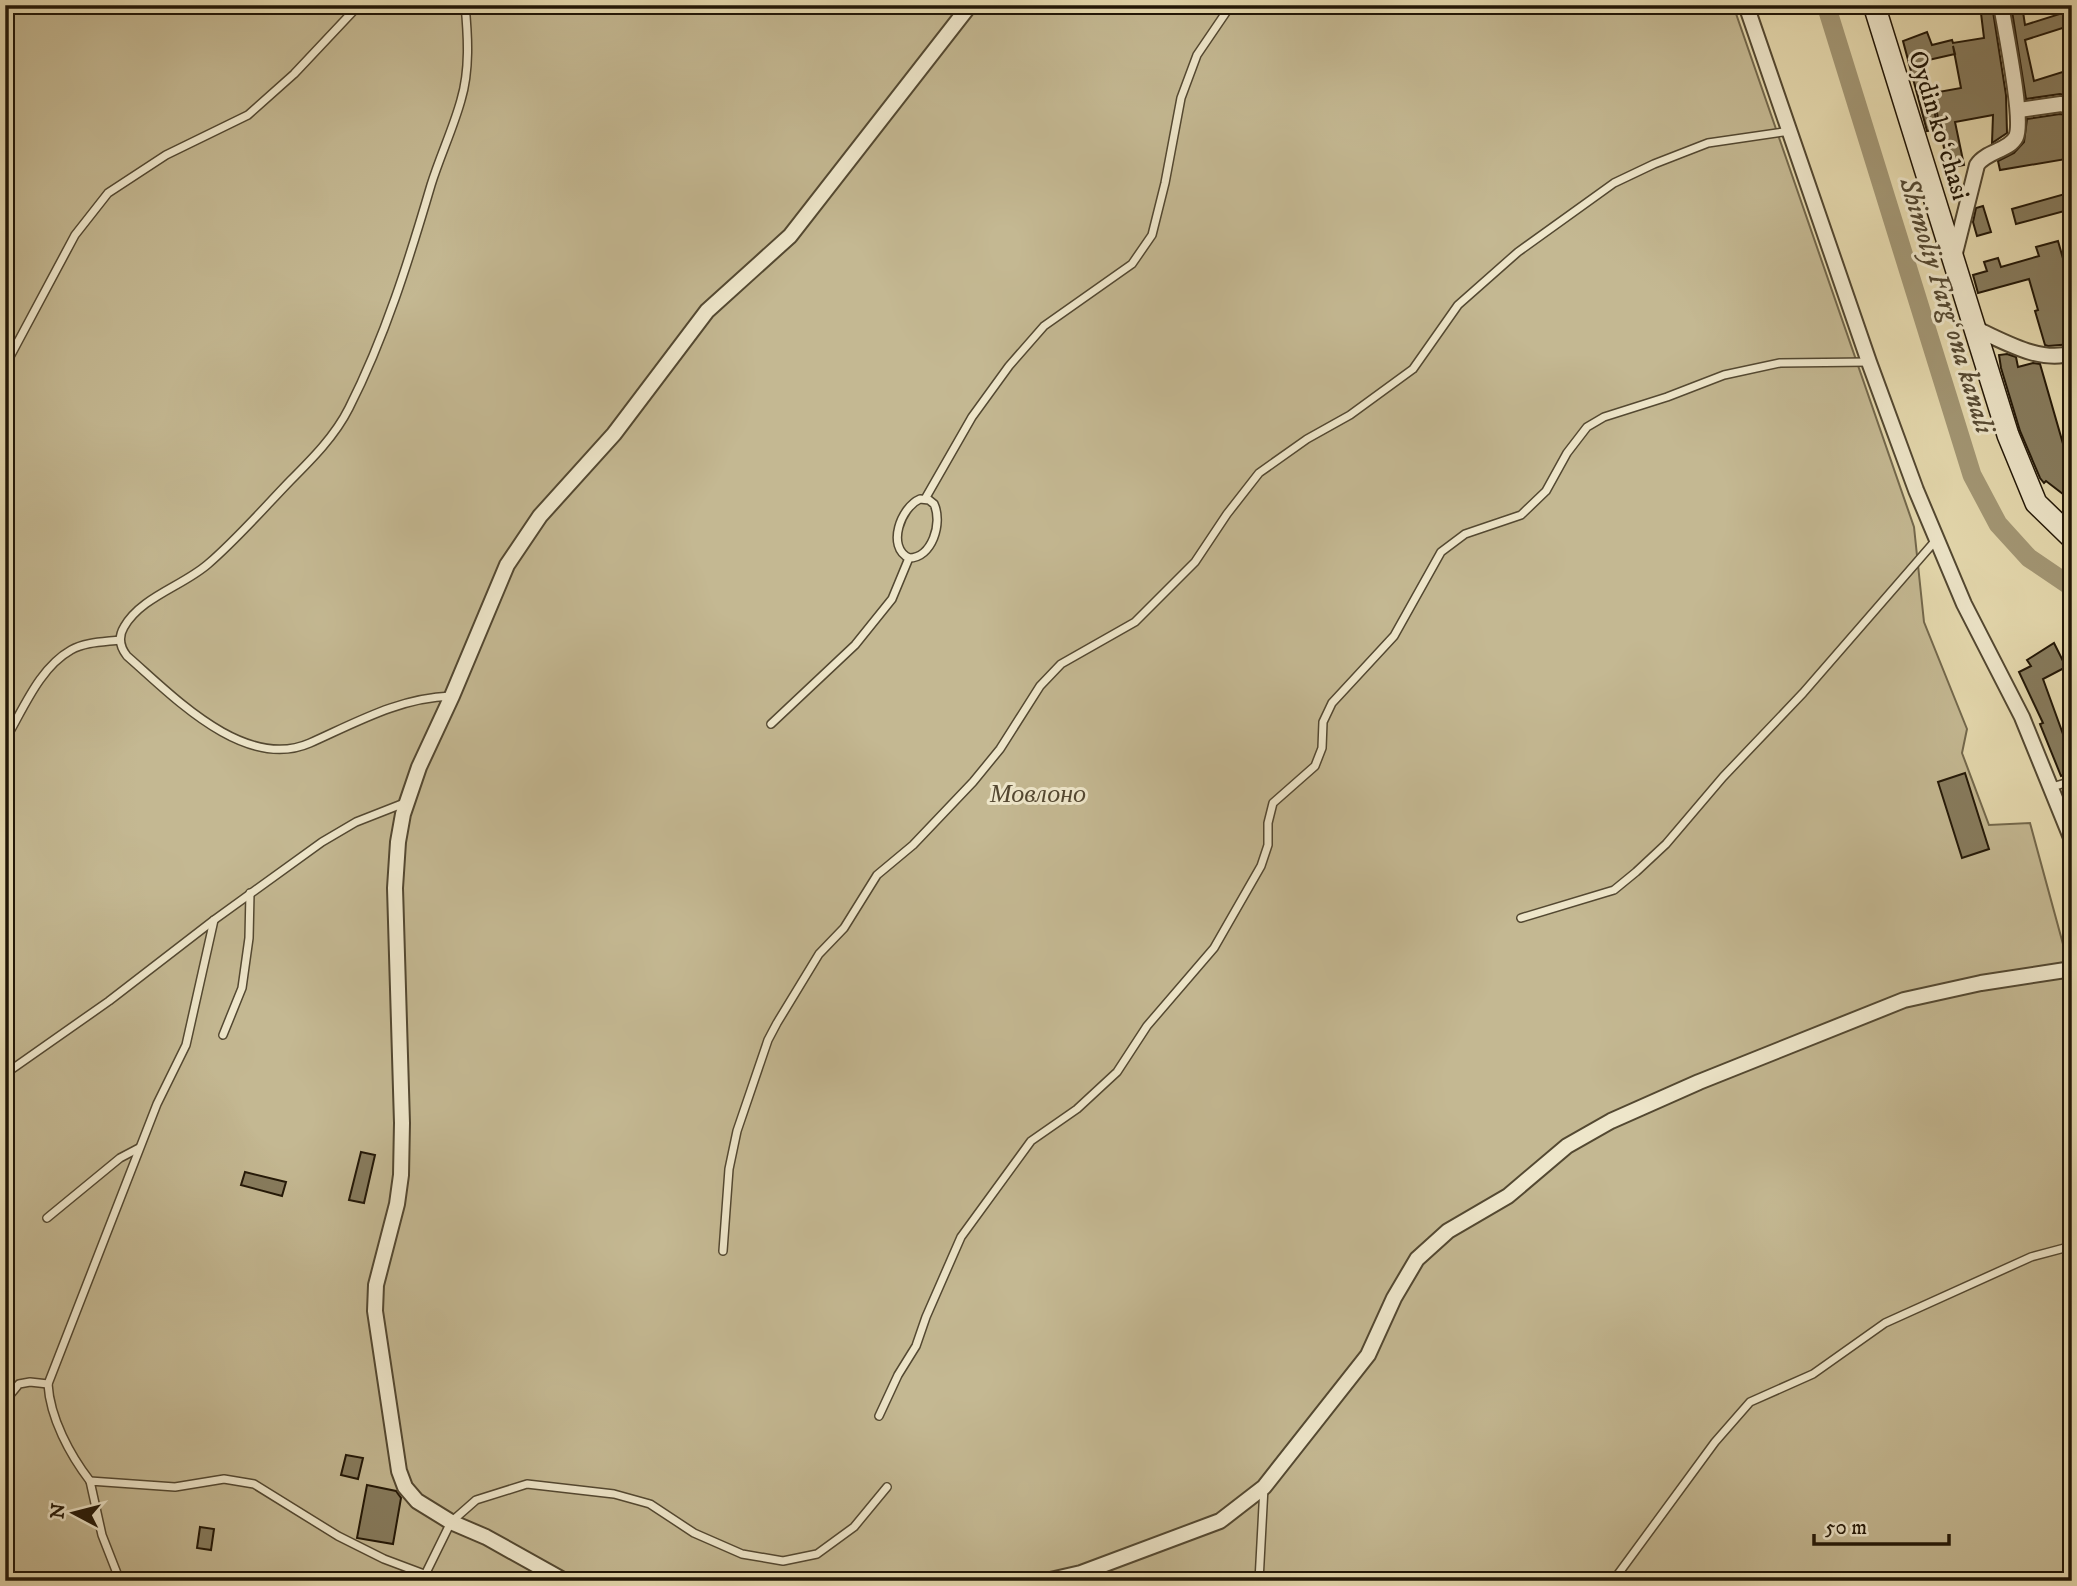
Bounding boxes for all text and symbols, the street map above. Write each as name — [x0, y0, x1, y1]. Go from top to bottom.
street label: Oydin koʻchasi — [1900, 47, 1977, 204]
water label: Shimoliy Fargʻona kanali — [1891, 172, 2003, 439]
park label: Мовлоно — [989, 778, 1086, 811]
north arrow — [38, 1478, 108, 1548]
text: N — [46, 1502, 71, 1520]
scale bar — [1814, 1502, 1949, 1546]
text: 50 m — [1825, 1515, 1867, 1541]

